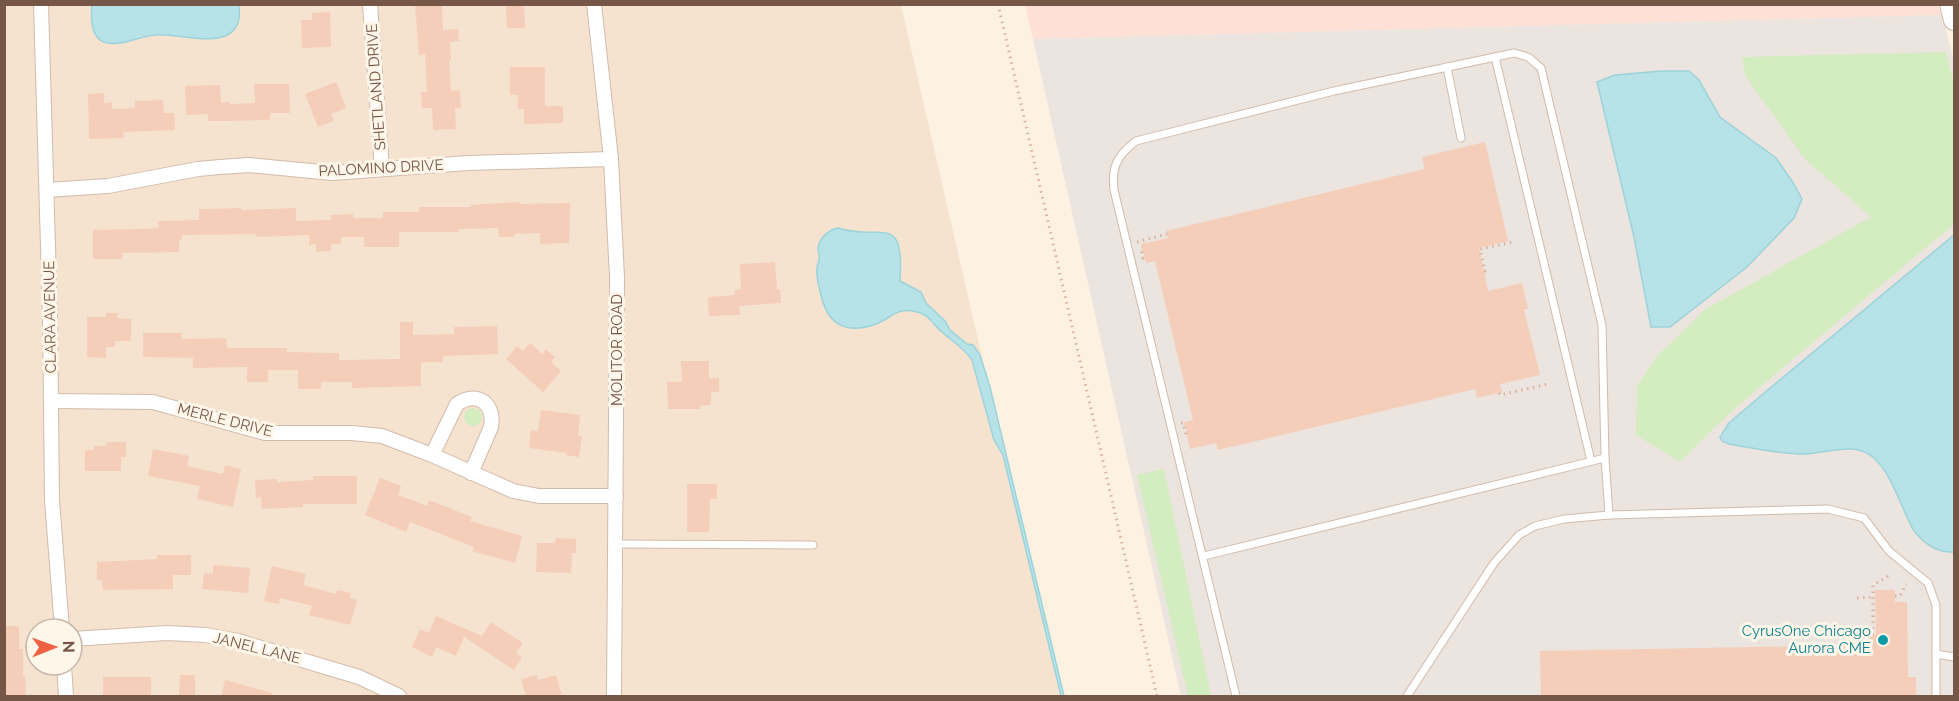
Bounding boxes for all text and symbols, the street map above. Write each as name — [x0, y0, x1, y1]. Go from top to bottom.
street label: SHETLAND DRIVE — [363, 23, 389, 151]
street label: PALOMINO DRIVE — [318, 156, 444, 180]
street label: CLARA AVENUE — [40, 261, 60, 373]
street label: MOLITOR ROAD — [608, 294, 626, 406]
street label: MERLE DRIVE — [176, 399, 274, 441]
north arrow — [24, 617, 84, 677]
place label: CyrusOne Chicago Aurora CME — [1742, 622, 1871, 657]
street label: JANEL LANE — [211, 628, 303, 668]
marker: CyrusOne Chicago Aurora CME — [1876, 633, 1890, 647]
text: N — [59, 640, 78, 653]

